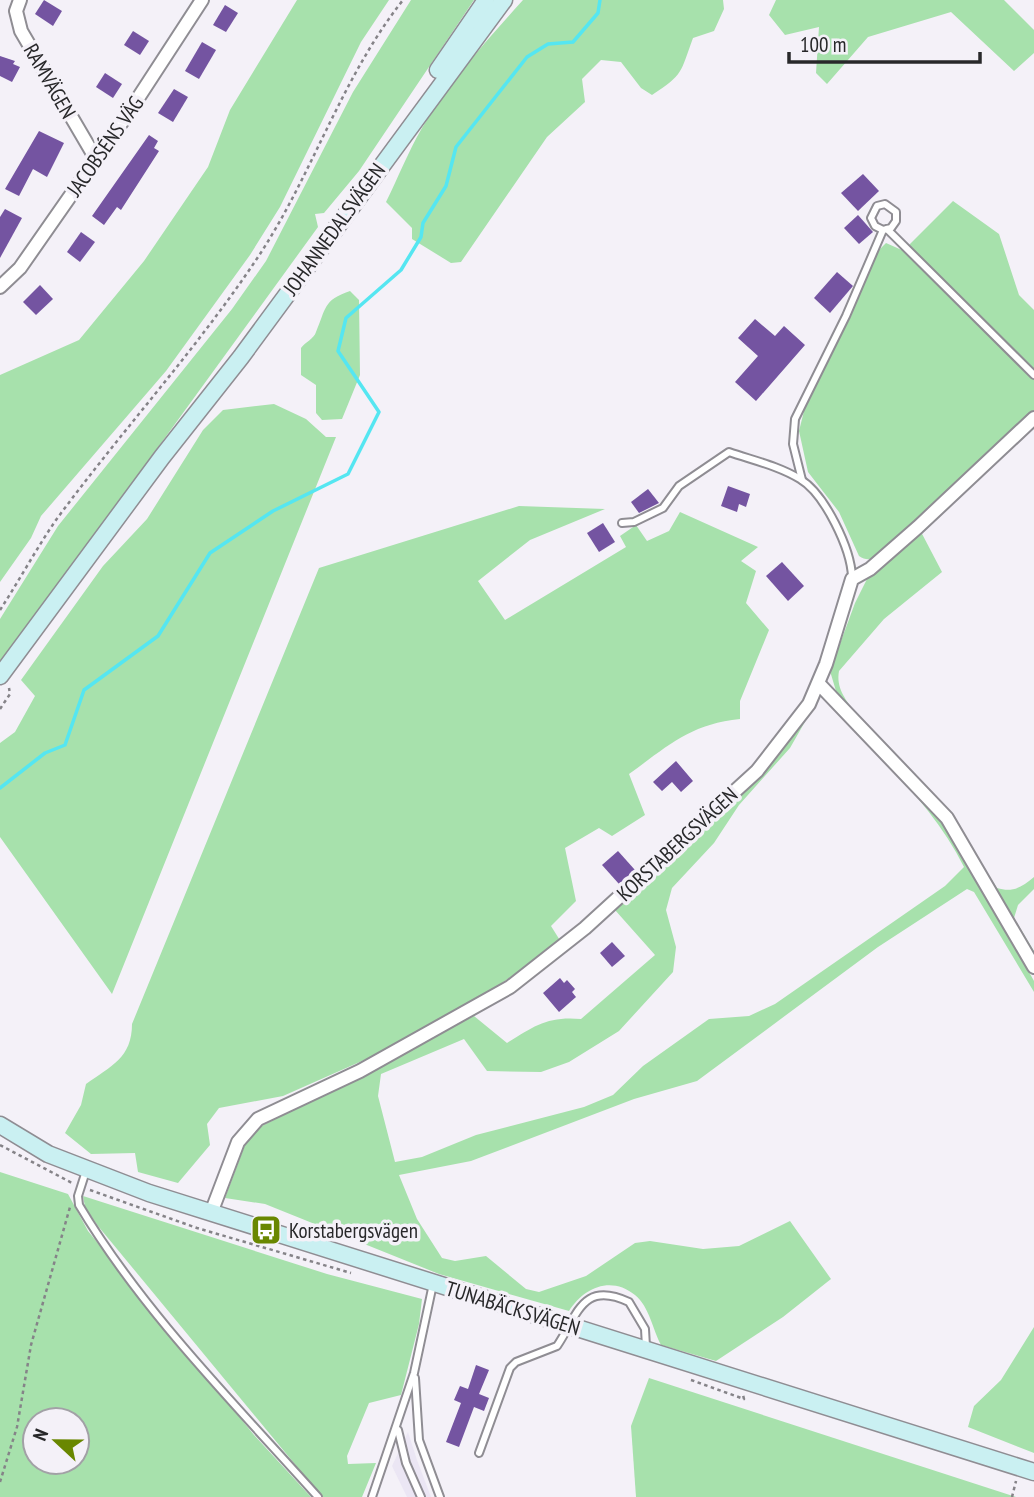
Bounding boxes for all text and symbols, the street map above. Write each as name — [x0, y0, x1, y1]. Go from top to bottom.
scale bar — [789, 21, 980, 65]
text: 100 m — [800, 31, 846, 58]
street label: RAMVÄGEN — [18, 39, 82, 123]
street label: JACOBSÉNS VÄG — [60, 91, 149, 202]
street label: JOHANNEDALSVÄGEN — [276, 158, 391, 301]
street label: KORSTABERGSVÄGEN — [611, 781, 743, 907]
bus stop icon: Korstabergsvägen — [249, 1213, 283, 1247]
place label: Korstabergsvägen — [289, 1217, 418, 1244]
street label: TUNABÄCKSVÄGEN — [443, 1275, 583, 1341]
north arrow — [21, 1406, 91, 1476]
text: N — [27, 1425, 53, 1444]

